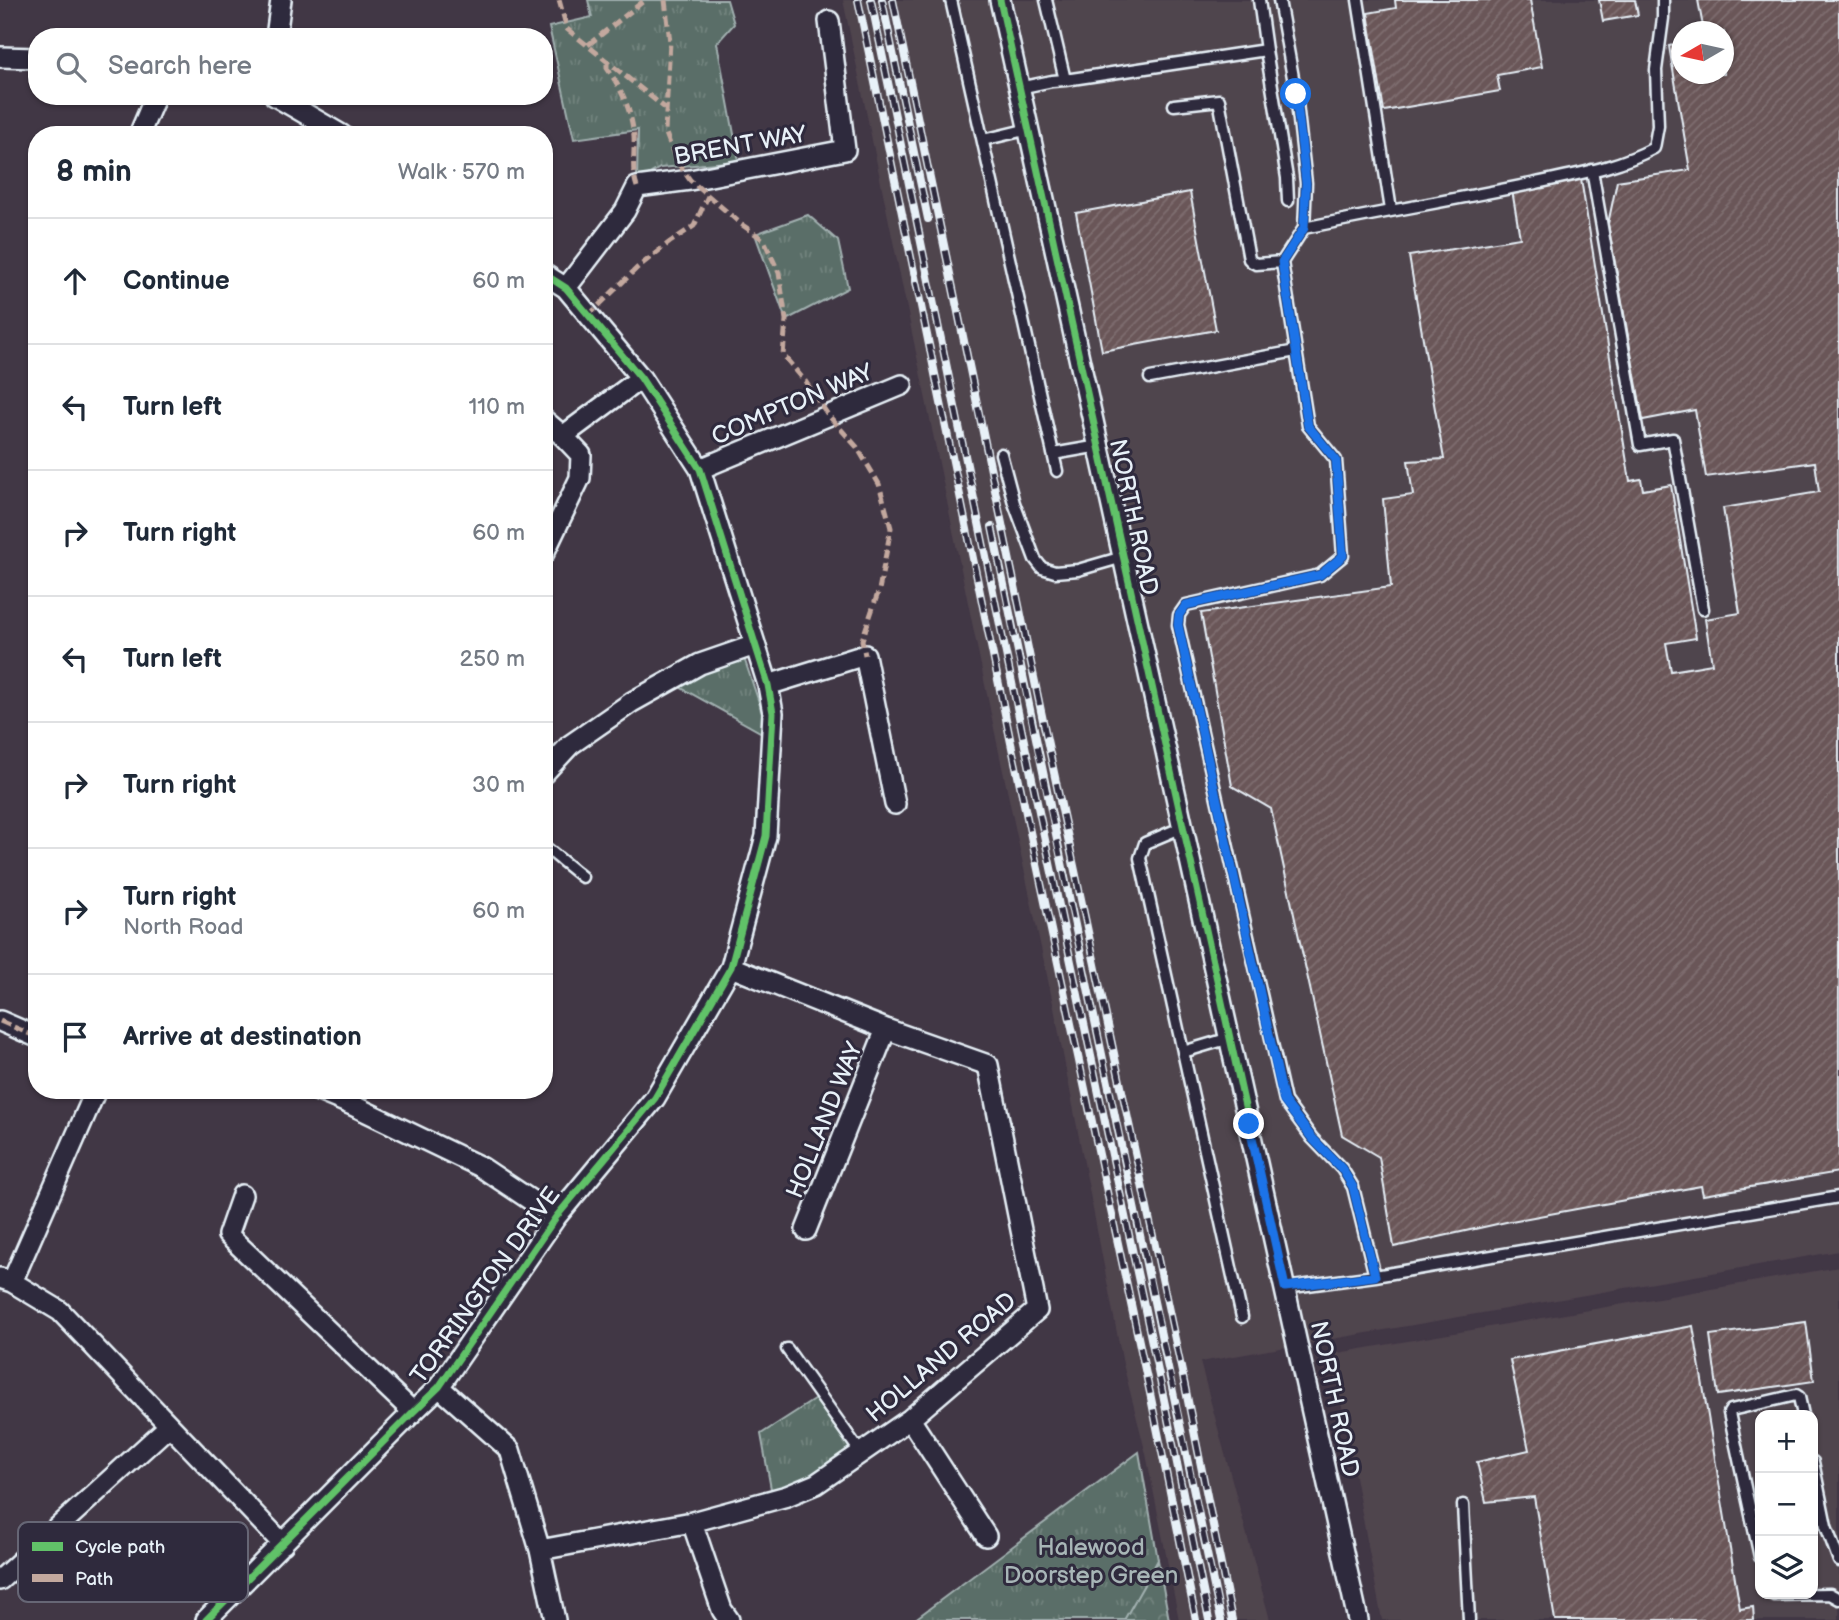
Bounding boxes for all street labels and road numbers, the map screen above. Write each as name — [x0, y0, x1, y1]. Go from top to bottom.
street label: BRENT WAY — [672, 119, 809, 171]
street label: COMPTON WAY — [707, 357, 878, 451]
street label: NORTH ROAD — [1103, 437, 1164, 598]
street label: HOLLAND WAY — [780, 1037, 869, 1202]
street label: TORRINGTON DRIVE — [404, 1181, 567, 1389]
street label: HOLLAND ROAD — [860, 1286, 1022, 1429]
street label: NORTH ROAD — [1304, 1319, 1365, 1480]

